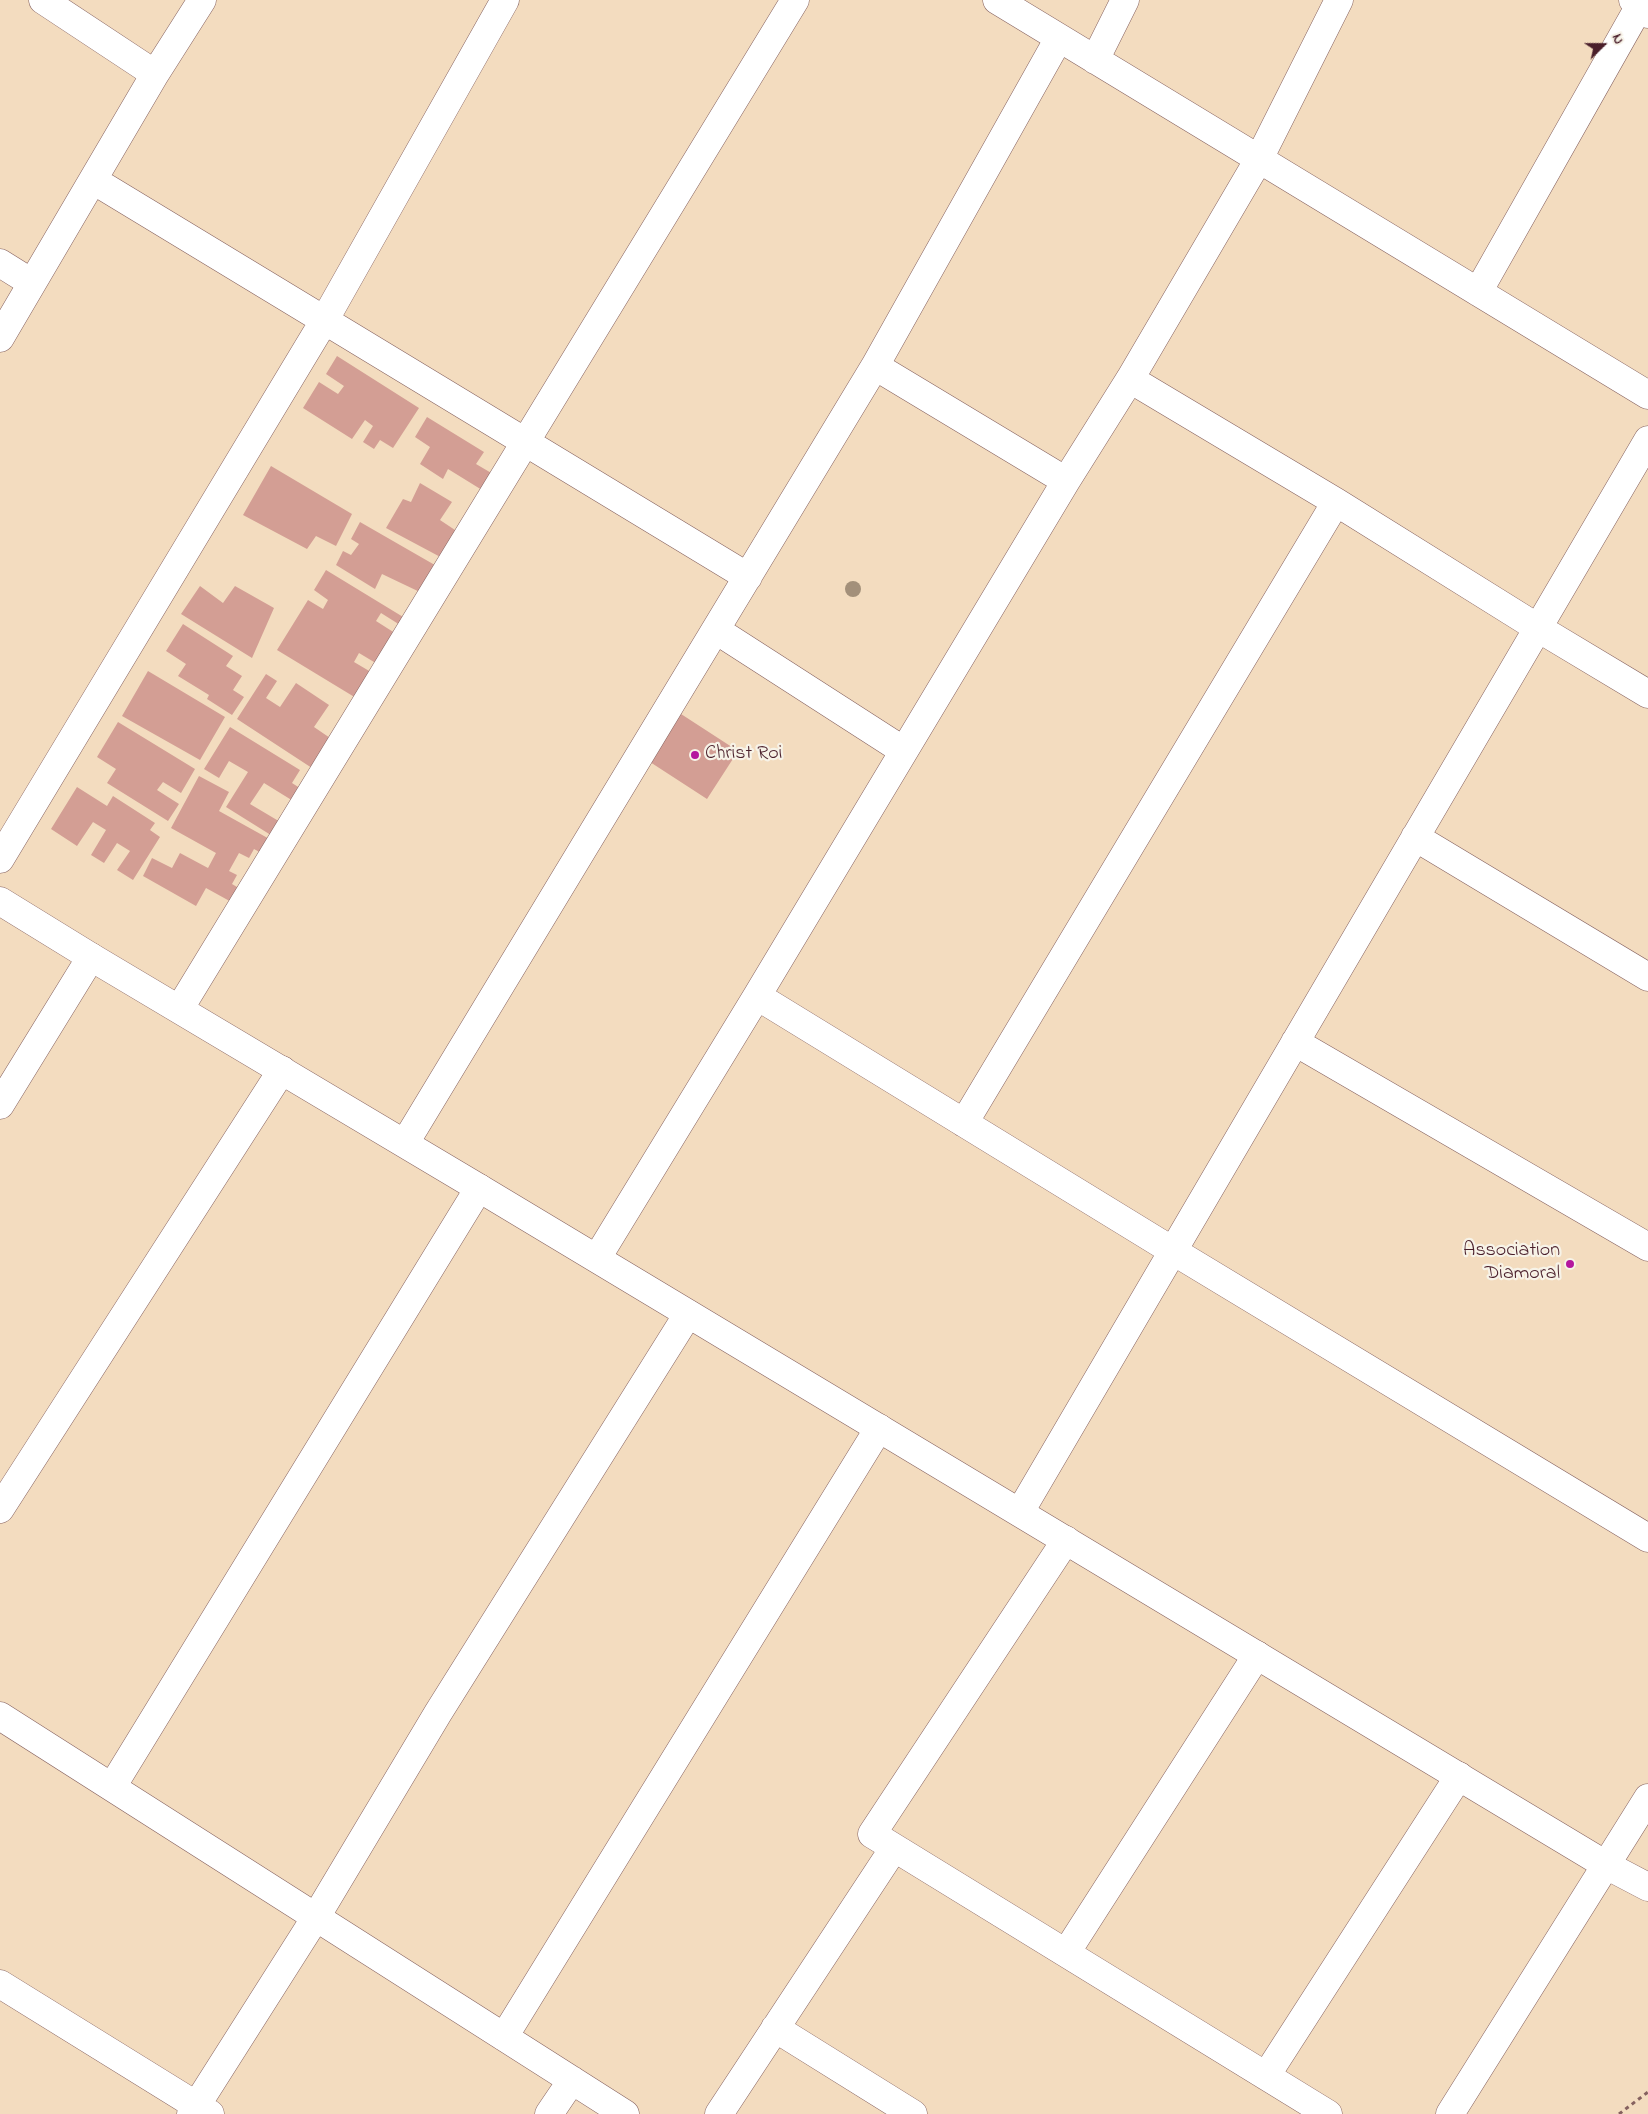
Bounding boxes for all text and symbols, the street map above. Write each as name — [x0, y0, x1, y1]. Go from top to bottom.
north arrow — [1578, 20, 1628, 70]
text: N — [1606, 31, 1629, 48]
place label: Christ Roi — [705, 743, 782, 767]
marker: Christ Roi — [689, 749, 701, 761]
place label: Association Diamoral — [1463, 1240, 1560, 1287]
marker: Association Diamoral — [1564, 1258, 1576, 1270]

